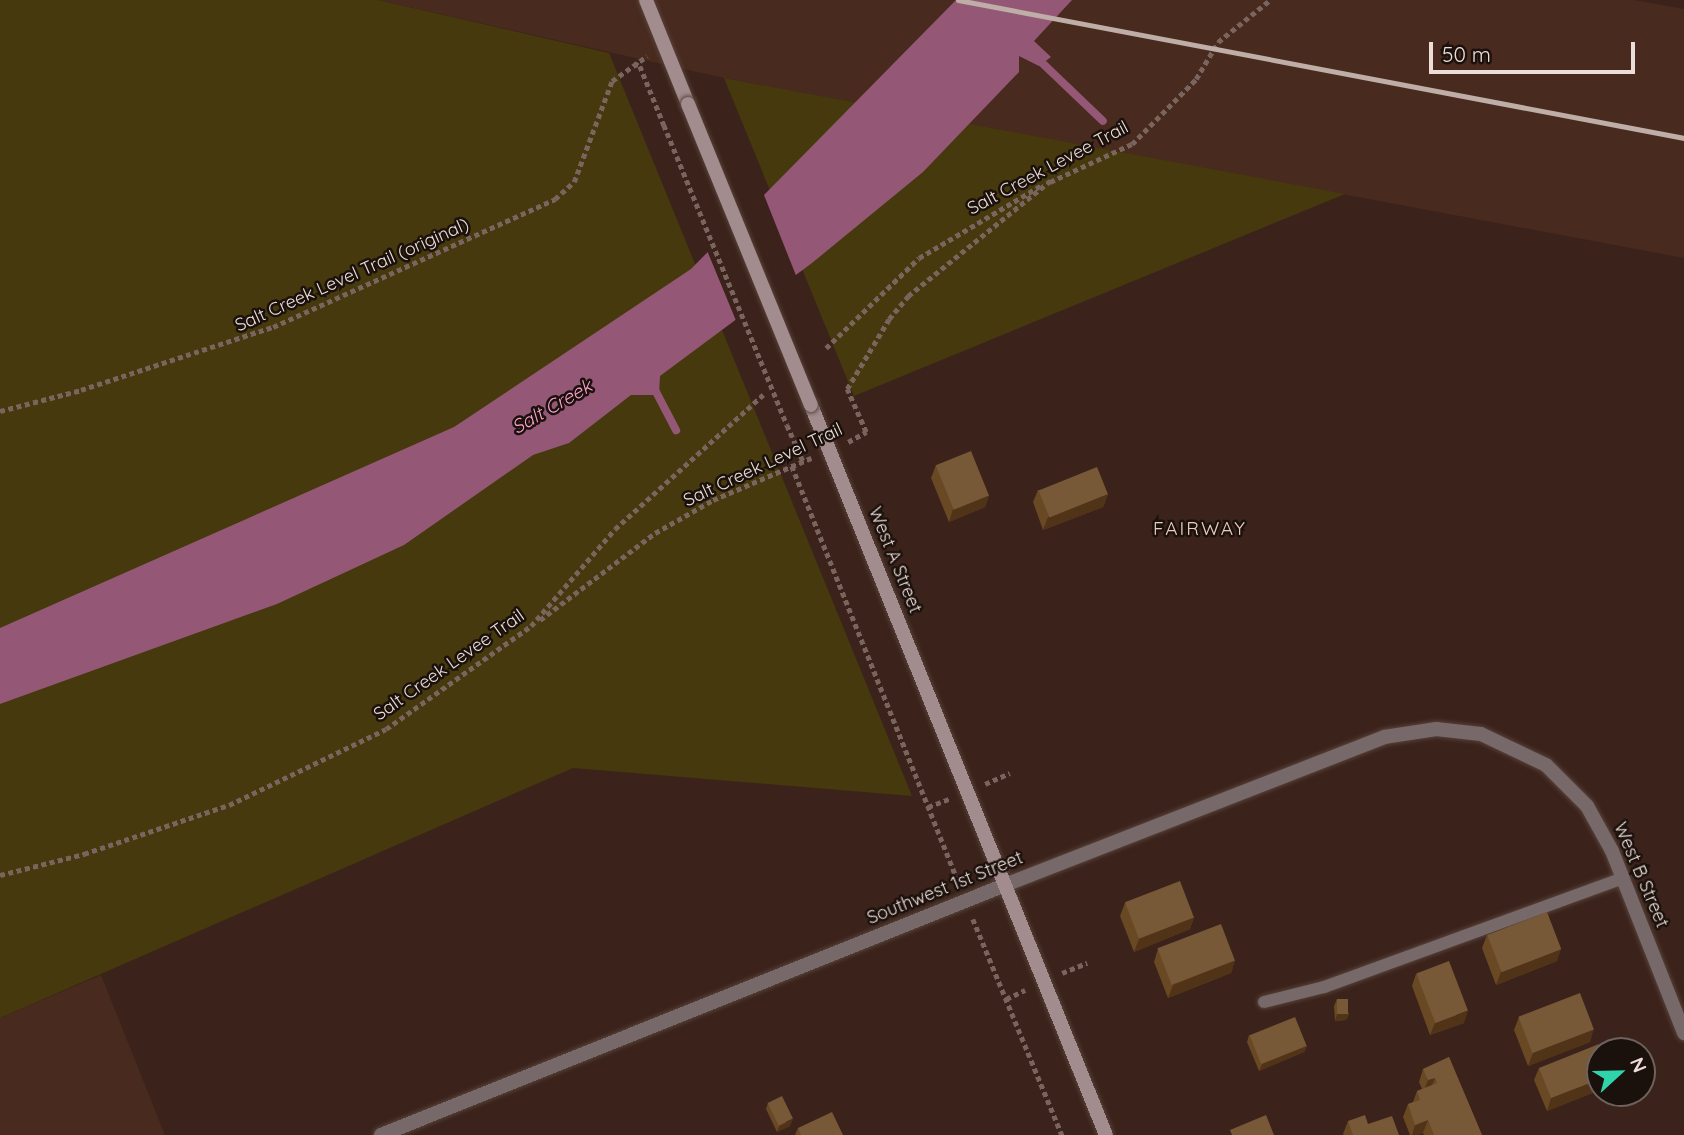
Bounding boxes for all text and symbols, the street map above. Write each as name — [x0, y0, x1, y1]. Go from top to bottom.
scale bar — [1432, 28, 1638, 72]
text: 50 m — [1442, 41, 1491, 67]
street label: Salt Creek Levee Trail — [964, 116, 1132, 220]
street label: Salt Creek Level Trail (original) — [232, 214, 472, 336]
water label: Salt Creek — [508, 375, 596, 439]
street label: Salt Creek Level Trail — [680, 419, 846, 511]
street label: West A Street — [864, 504, 926, 616]
district label: FAIRWAY — [1154, 518, 1246, 540]
street label: Salt Creek Levee Trail — [369, 605, 529, 725]
street label: West B Street — [1609, 819, 1673, 931]
street label: Southwest 1st Street — [864, 847, 1026, 929]
north arrow — [1586, 1037, 1656, 1107]
text: N — [1625, 1054, 1652, 1076]

